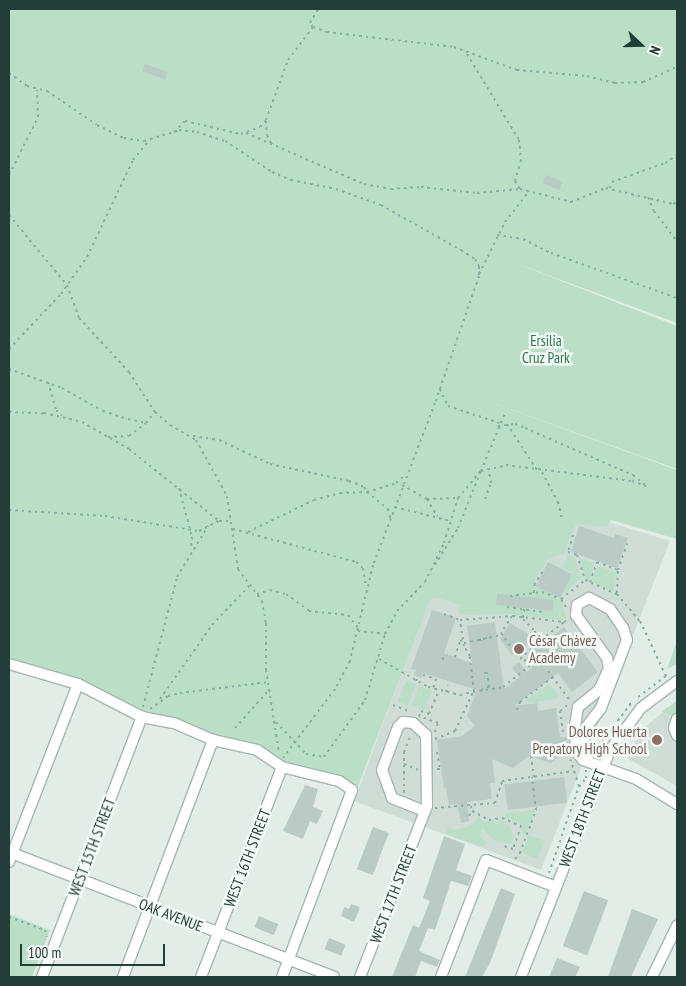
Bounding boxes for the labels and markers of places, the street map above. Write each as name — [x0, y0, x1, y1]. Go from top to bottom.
place label: César Chávez Academy — [529, 631, 597, 666]
marker: César Chávez Academy — [513, 643, 525, 655]
place label: Dolores Huerta Prepatory High School — [532, 722, 647, 757]
marker: Dolores Huerta Prepatory High School — [651, 734, 663, 746]

